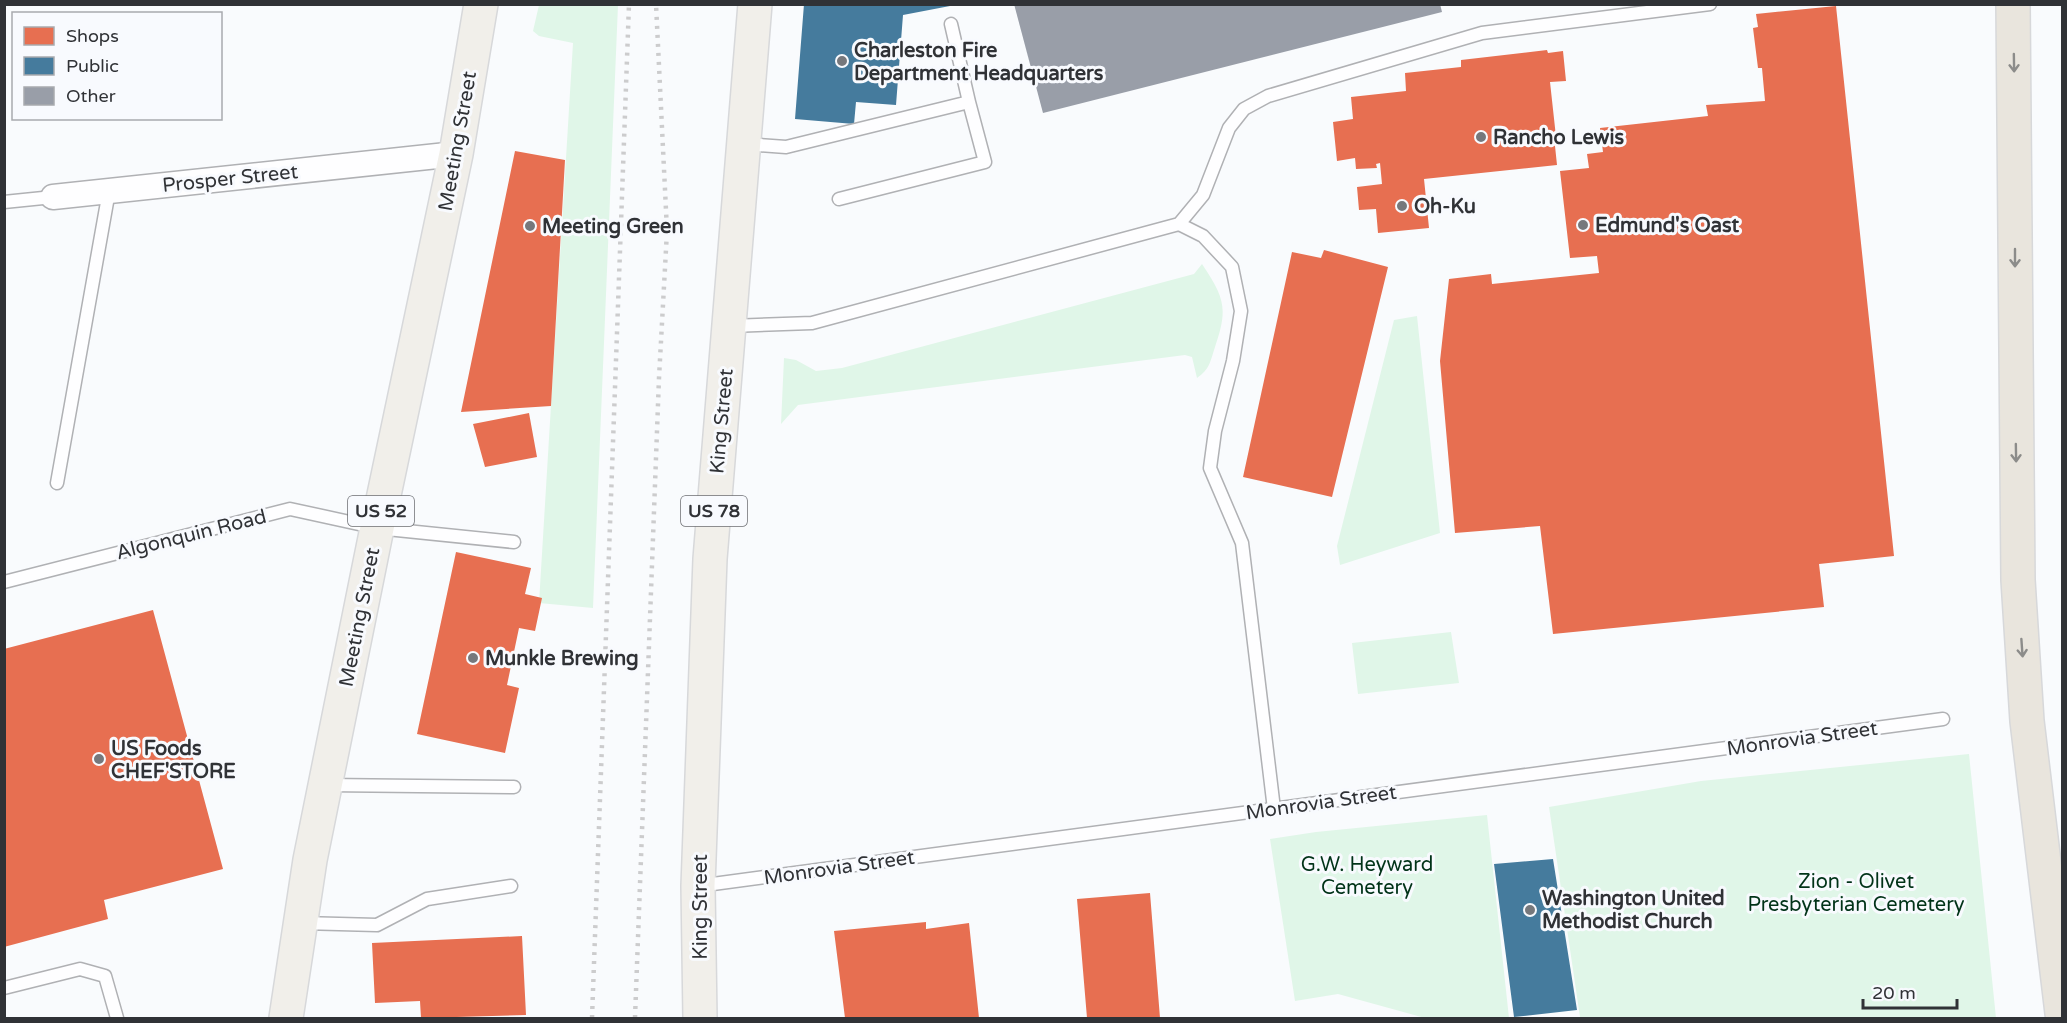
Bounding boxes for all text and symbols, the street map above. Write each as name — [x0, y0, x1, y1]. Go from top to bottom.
legend — [12, 12, 222, 120]
text: Shops — [66, 25, 119, 47]
place label: Charleston Fire Department Headquarters — [854, 39, 1104, 86]
one-way arrow — [2008, 52, 2020, 72]
marker: Charleston Fire Department Headquarters — [835, 54, 849, 68]
text: Public — [66, 55, 119, 77]
street label: Meeting Street — [434, 69, 482, 213]
text: Other — [66, 85, 116, 107]
place label: Rancho Lewis — [1493, 126, 1624, 150]
marker: Rancho Lewis — [1474, 130, 1488, 144]
street label: Prosper Street — [161, 160, 300, 198]
place label: Oh-Ku — [1414, 195, 1476, 219]
marker: Oh-Ku — [1395, 199, 1409, 213]
place label: Edmund's Oast — [1595, 214, 1739, 238]
place label: Meeting Green — [542, 215, 684, 239]
marker: Edmund's Oast — [1576, 218, 1590, 232]
marker: Meeting Green — [523, 219, 537, 233]
one-way arrow — [2009, 247, 2021, 267]
street label: King Street — [705, 367, 739, 475]
one-way arrow — [2010, 442, 2021, 462]
road number: US 52 — [348, 496, 414, 526]
road number: US 78 — [681, 496, 747, 526]
street label: Algonquin Road — [114, 505, 269, 565]
street label: Meeting Street — [335, 545, 385, 689]
one-way arrow — [2017, 637, 2028, 657]
place label: Munkle Brewing — [485, 647, 639, 671]
marker: Munkle Brewing — [466, 651, 480, 665]
street label: Monrovia Street — [1725, 716, 1879, 761]
place label: US Foods CHEF'STORE — [111, 737, 236, 784]
marker: US Foods CHEF'STORE — [92, 752, 106, 766]
street label: Monrovia Street — [1244, 780, 1398, 825]
street label: Monrovia Street — [762, 845, 916, 890]
park label: G.W. Heyward Cemetery — [1301, 853, 1433, 900]
street label: King Street — [689, 854, 713, 960]
park label: Zion - Olivet Presbyterian Cemetery — [1747, 870, 1965, 917]
place label: Washington United Methodist Church — [1542, 887, 1725, 934]
marker: Washington United Methodist Church — [1523, 903, 1537, 917]
scale bar — [1863, 972, 1958, 1010]
text: 20 m — [1872, 982, 1916, 1004]

